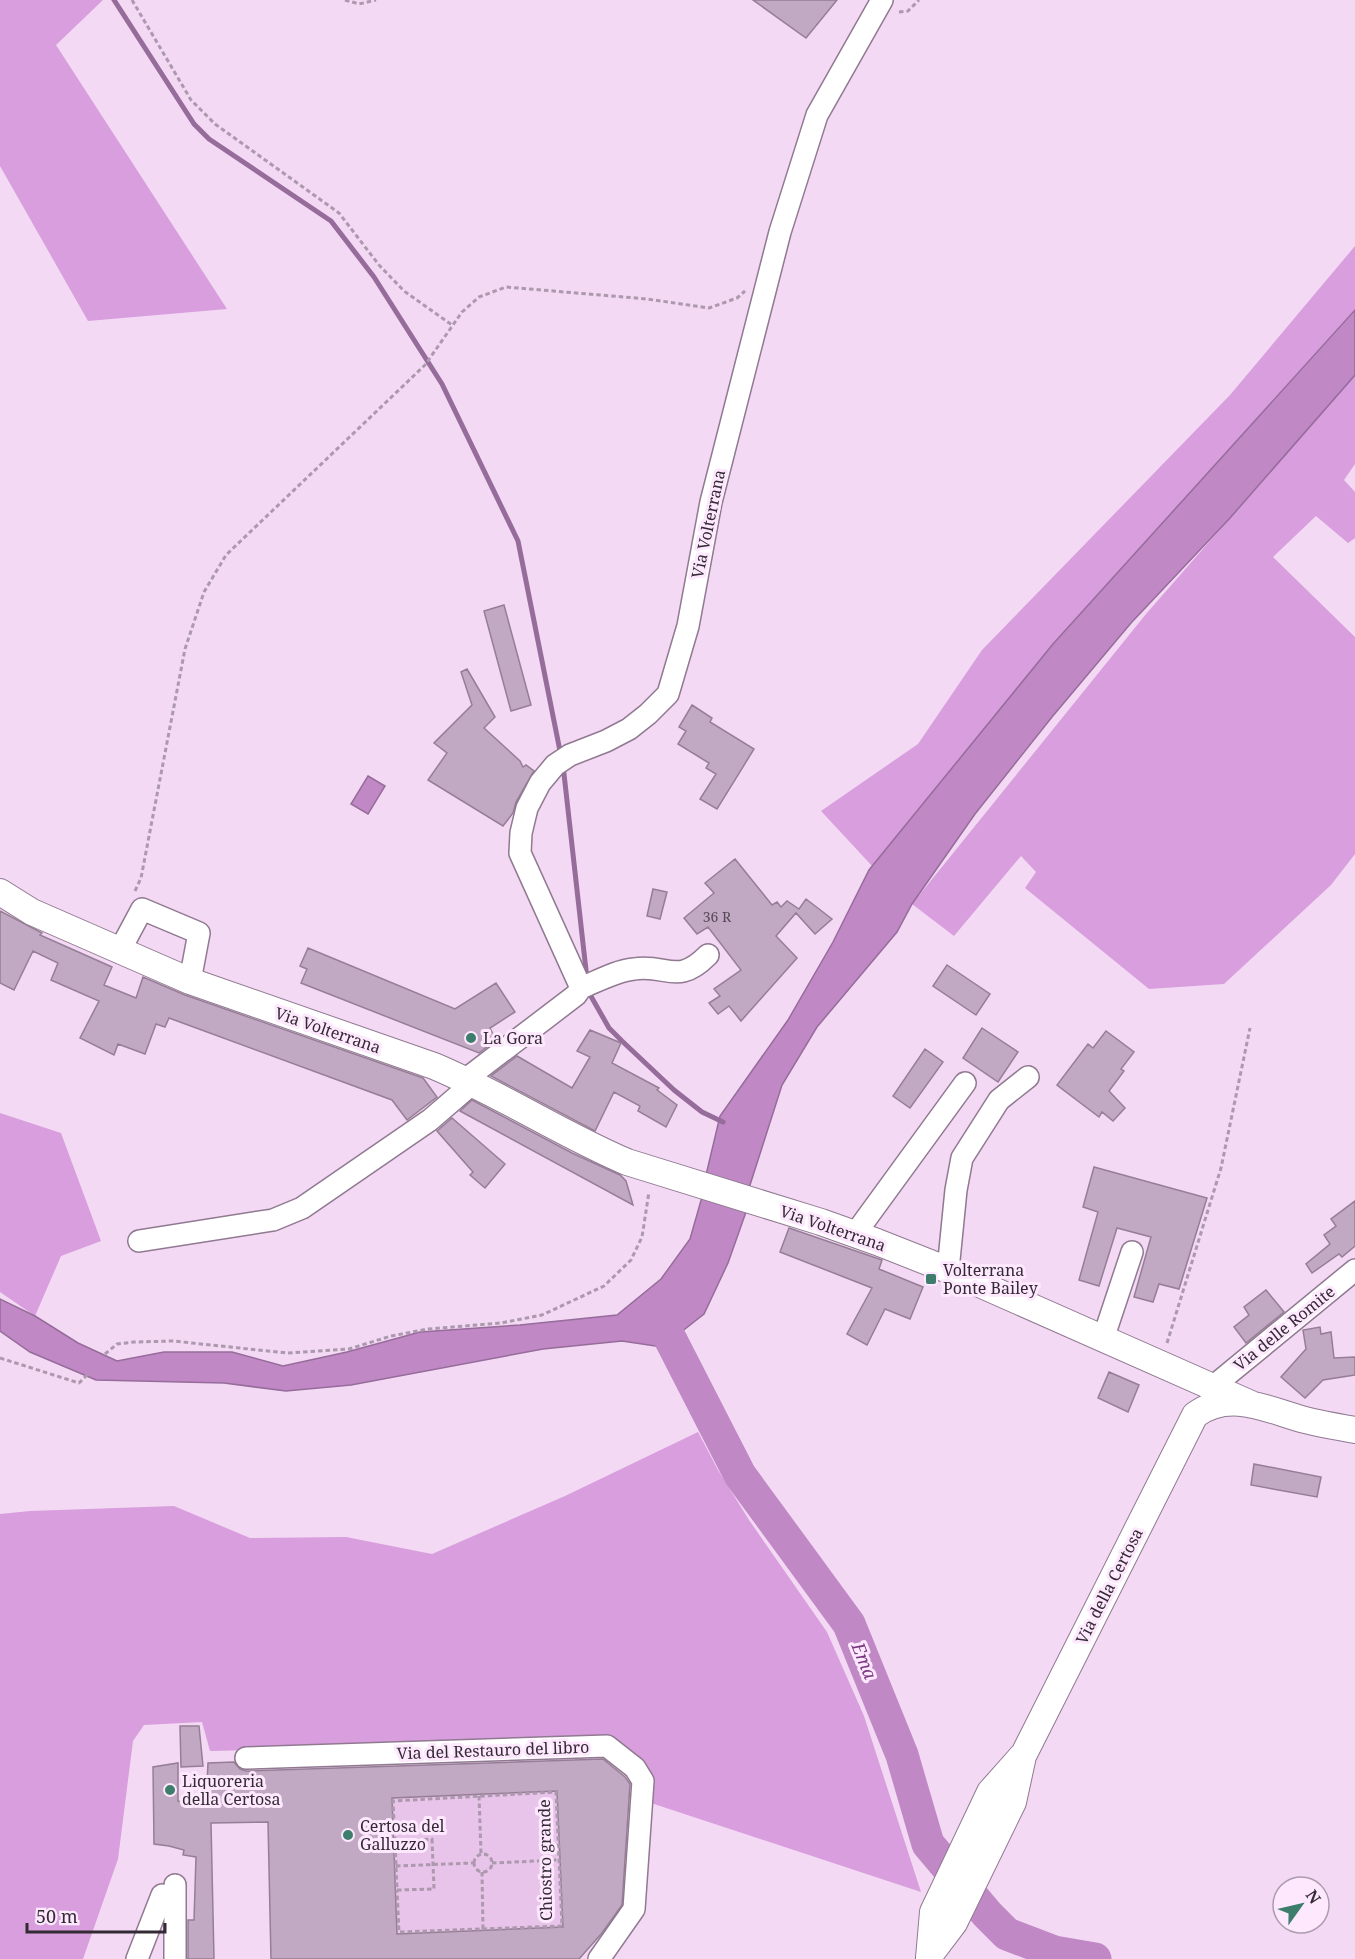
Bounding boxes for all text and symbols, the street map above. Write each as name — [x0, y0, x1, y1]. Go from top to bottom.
street label: Via Volterrana — [686, 468, 730, 580]
house number: 36 R — [703, 907, 732, 926]
street label: Via Volterrana — [272, 1002, 384, 1058]
place label: La Gora — [483, 1027, 543, 1049]
marker: La Gora — [464, 1031, 478, 1045]
street label: Via Volterrana — [777, 1200, 889, 1256]
place label: Volterrana Ponte Bailey — [943, 1259, 1039, 1299]
marker: Volterrana Ponte Bailey — [924, 1272, 938, 1286]
street label: Via delle Romite — [1229, 1280, 1339, 1376]
street label: Via della Certosa — [1070, 1524, 1148, 1648]
water label: Ema — [846, 1638, 883, 1683]
street label: Via del Restauro del libro — [396, 1736, 590, 1764]
place label: Liquoreria della Certosa — [182, 1770, 280, 1810]
marker: Liquoreria della Certosa — [163, 1783, 177, 1797]
street label: Chiostro grande — [533, 1799, 557, 1921]
place label: Certosa del Galluzzo — [360, 1815, 445, 1855]
marker: Certosa del Galluzzo — [341, 1828, 355, 1842]
north arrow — [1271, 1875, 1331, 1935]
text: N — [1301, 1885, 1326, 1908]
scale bar — [27, 1896, 165, 1934]
text: 50 m — [36, 1904, 78, 1928]

